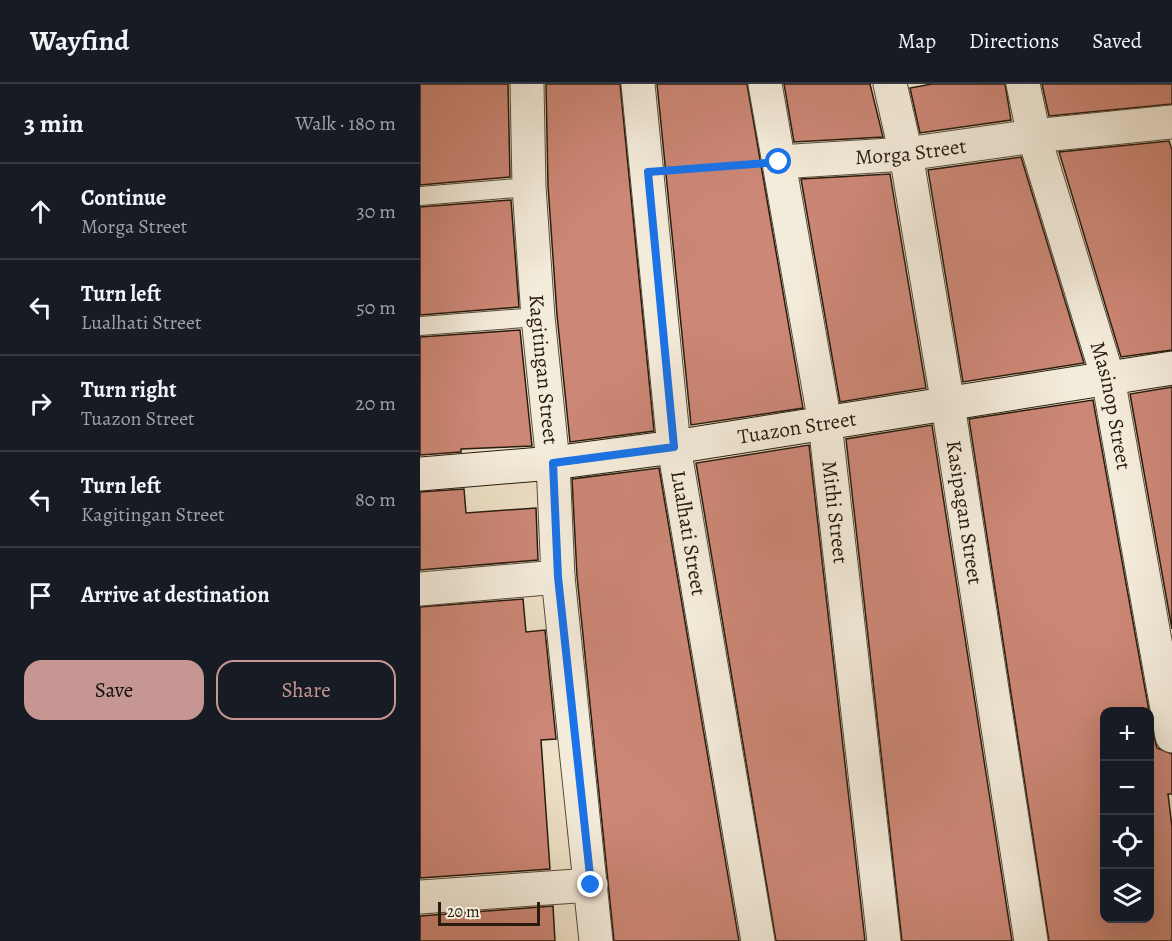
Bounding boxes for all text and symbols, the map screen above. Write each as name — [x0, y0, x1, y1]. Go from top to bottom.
text: Wayfind — [30, 22, 129, 60]
text: Map — [898, 27, 936, 55]
text: Directions — [969, 27, 1059, 55]
text: Saved — [1092, 27, 1142, 55]
text: 3 min — [24, 106, 84, 141]
text: Walk · 180 m — [295, 110, 396, 137]
street label: Morga Street — [854, 132, 968, 171]
route start — [765, 148, 791, 174]
text: Continue — [81, 183, 166, 213]
icon: ahead — [24, 195, 57, 228]
text: 30 m — [356, 198, 396, 225]
text: Morga Street — [81, 213, 187, 240]
text: Turn left — [81, 279, 161, 309]
icon: left — [24, 291, 57, 324]
street label: Kagitingan Street — [522, 293, 565, 446]
text: 50 m — [356, 294, 396, 321]
text: Lualhati Street — [81, 309, 202, 336]
street label: Masinop Street — [1084, 338, 1138, 472]
text: Turn right — [81, 375, 177, 405]
icon: right — [24, 387, 57, 420]
text: 20 m — [355, 390, 396, 417]
street label: Tuazon Street — [736, 404, 858, 451]
text: Tuazon Street — [81, 405, 195, 432]
street label: Kasipagan Street — [940, 438, 990, 587]
street label: Mithi Street — [815, 459, 855, 565]
street label: Lualhati Street — [664, 468, 713, 598]
text: Turn left — [81, 471, 161, 501]
icon: left — [24, 483, 57, 516]
text: 80 m — [355, 486, 396, 513]
text: Kagitingan Street — [81, 501, 225, 528]
icon: arrive — [24, 579, 57, 612]
text: Arrive at destination — [81, 580, 270, 610]
button: Save — [24, 660, 204, 720]
button: Share — [216, 660, 396, 720]
map controls — [1100, 707, 1154, 923]
button: + — [1100, 707, 1154, 761]
button: − — [1100, 761, 1154, 815]
button: locate — [1100, 815, 1154, 869]
button: layers — [1100, 869, 1154, 923]
route end — [577, 871, 603, 897]
scale bar — [438, 899, 540, 926]
text: 20 m — [447, 901, 480, 923]

